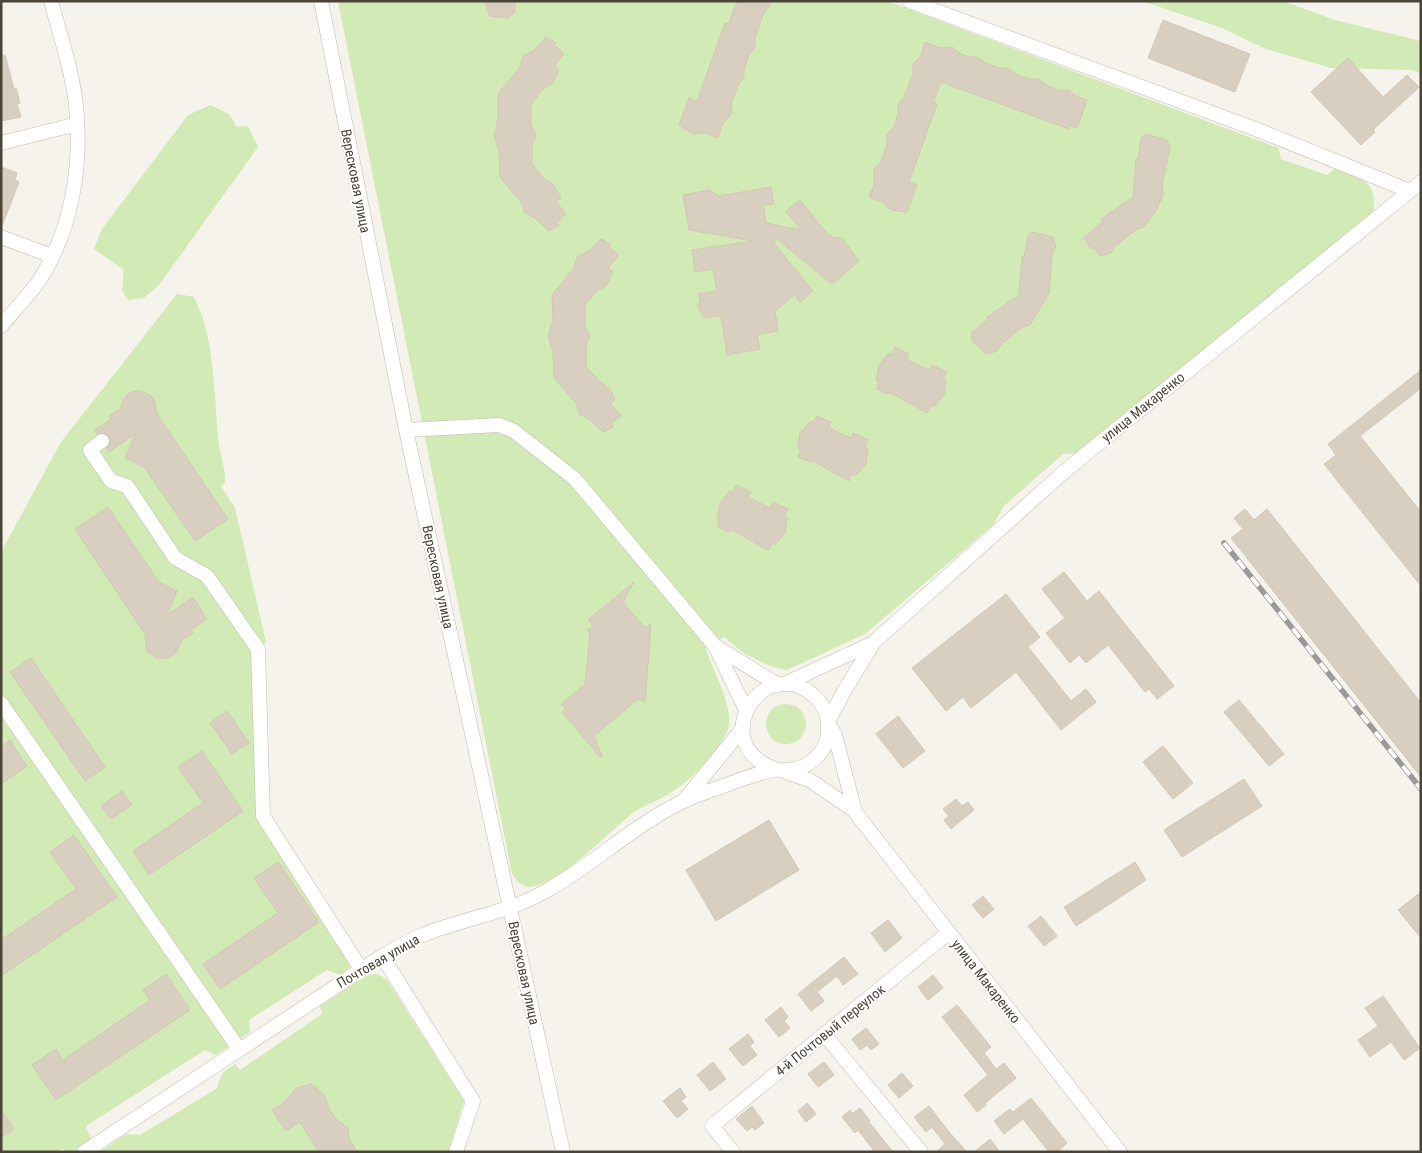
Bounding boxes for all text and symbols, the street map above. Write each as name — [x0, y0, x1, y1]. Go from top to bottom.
street label: Вересковая улица — [338, 128, 374, 234]
street label: улица Макаренко — [1098, 369, 1188, 445]
street label: Вересковая улица — [419, 524, 457, 630]
street label: Вересковая улица — [505, 920, 543, 1026]
street label: Почтовая улица — [334, 931, 422, 991]
street label: улица Макаренко — [948, 936, 1024, 1026]
street label: 4-й Почтовый переулок — [772, 981, 888, 1079]

